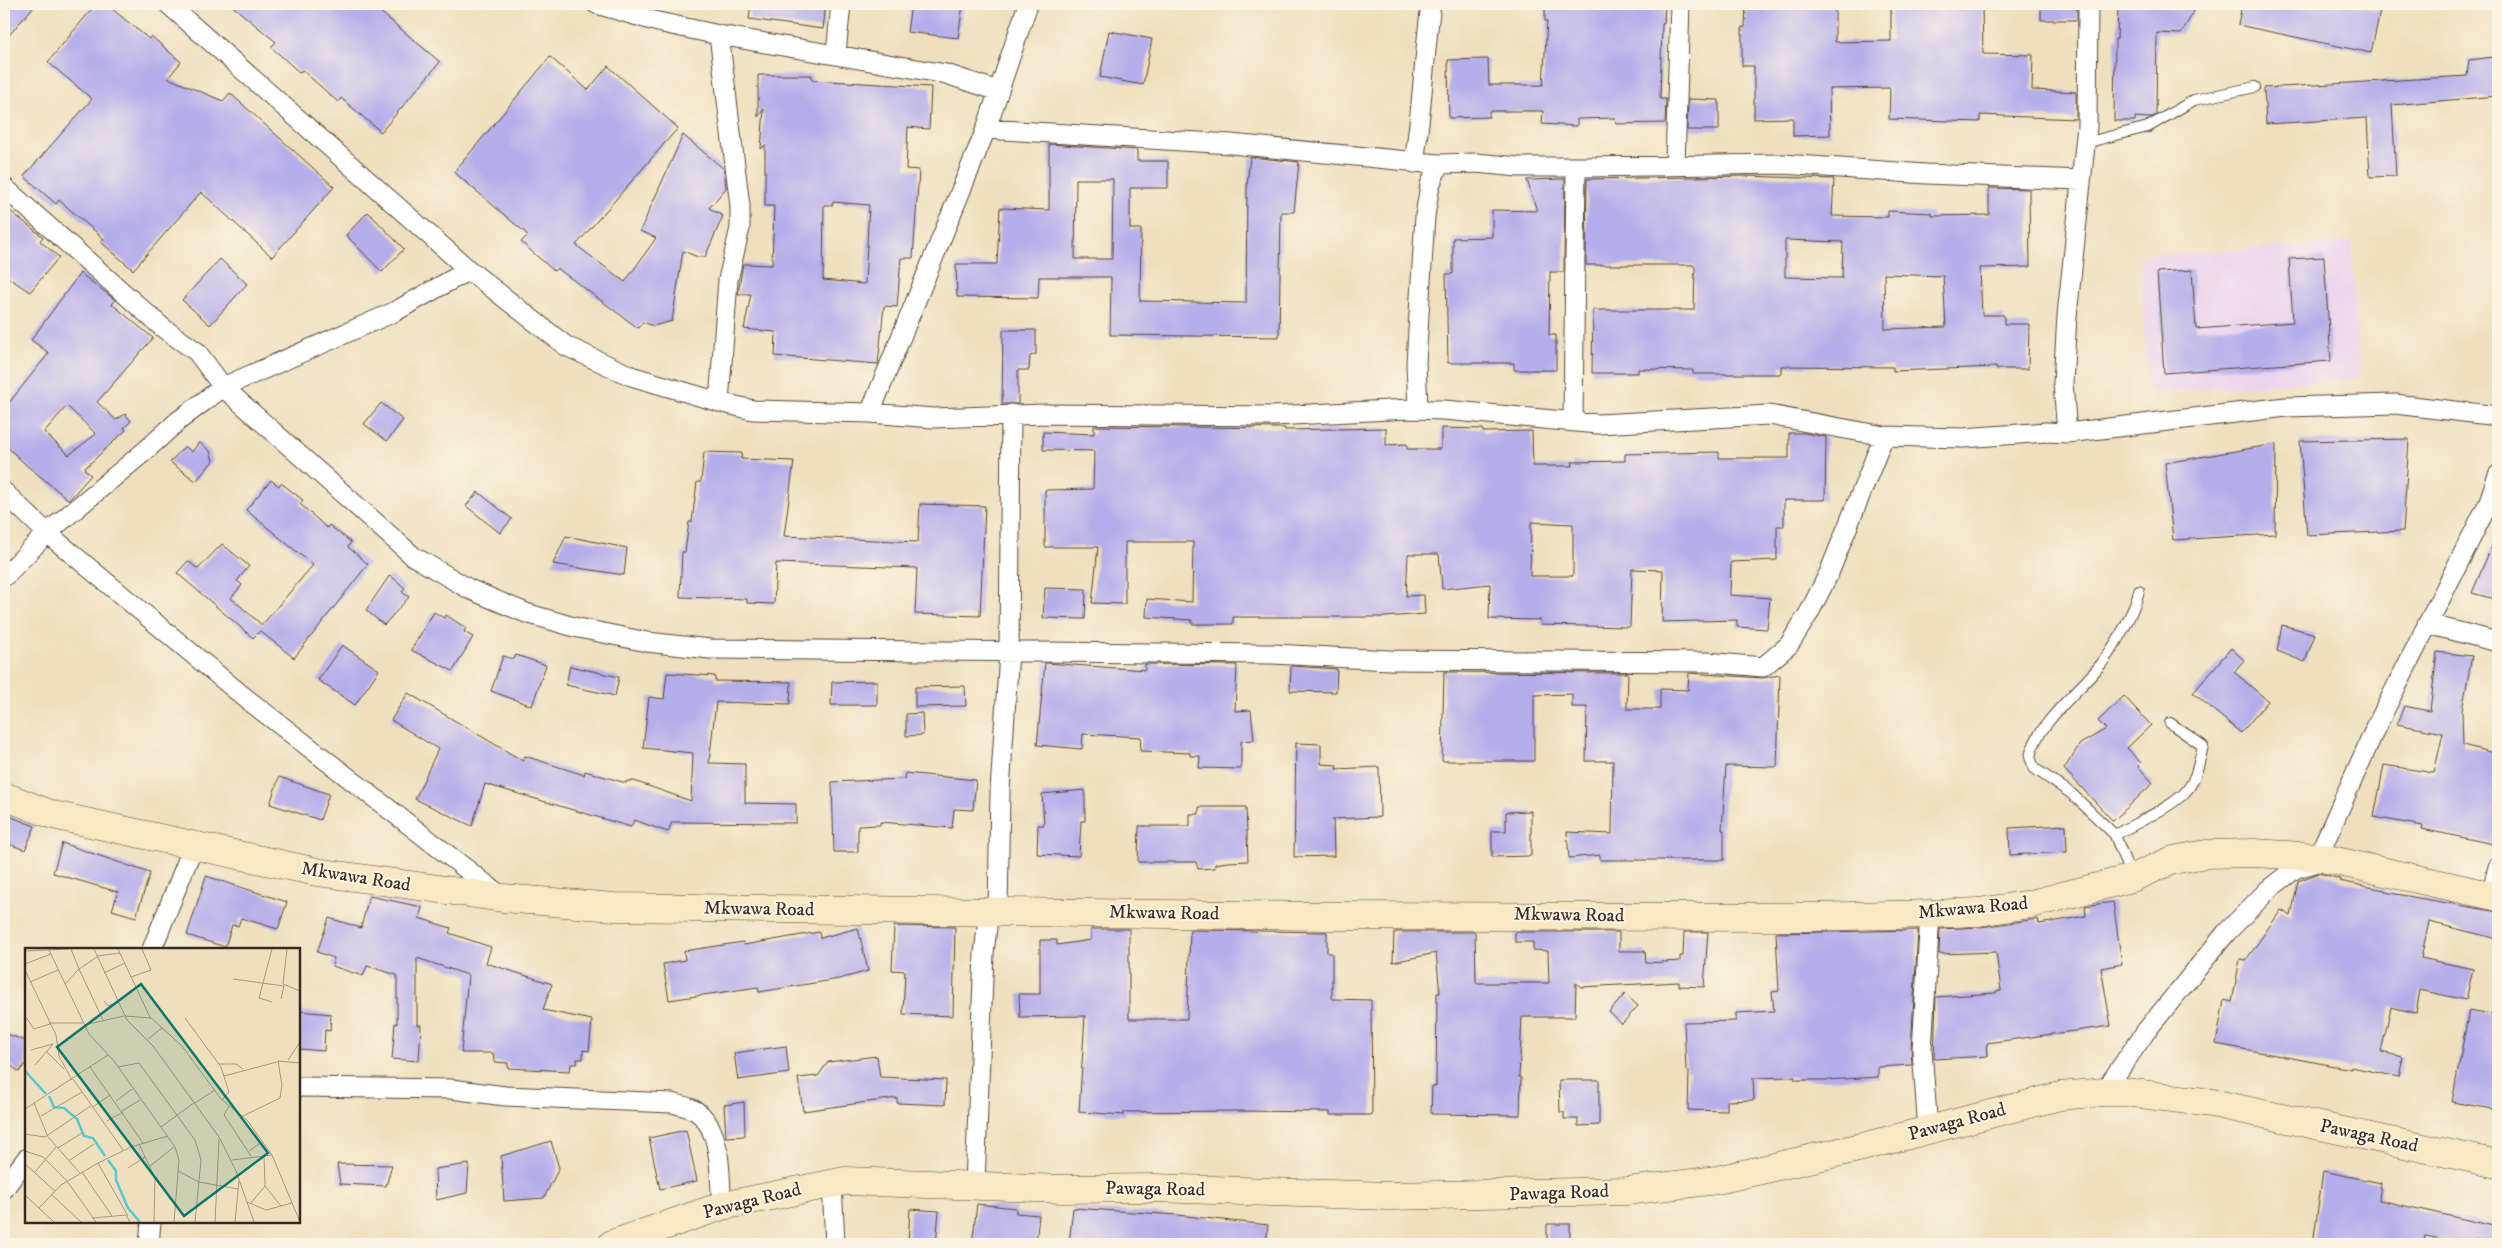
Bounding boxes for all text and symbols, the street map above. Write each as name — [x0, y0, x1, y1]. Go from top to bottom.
street label: Mkwawa Road — [300, 857, 413, 897]
street label: Mkwawa Road — [1917, 892, 2030, 924]
street label: Mkwawa Road — [704, 897, 815, 921]
street label: Mkwawa Road — [1109, 901, 1220, 925]
street label: Mkwawa Road — [1514, 903, 1625, 927]
inset map — [25, 948, 300, 1223]
street label: Pawaga Road — [1906, 1098, 2009, 1146]
street label: Pawaga Road — [2318, 1114, 2421, 1158]
street label: Pawaga Road — [1105, 1177, 1206, 1201]
street label: Pawaga Road — [701, 1178, 804, 1224]
street label: Pawaga Road — [1509, 1180, 1610, 1206]

